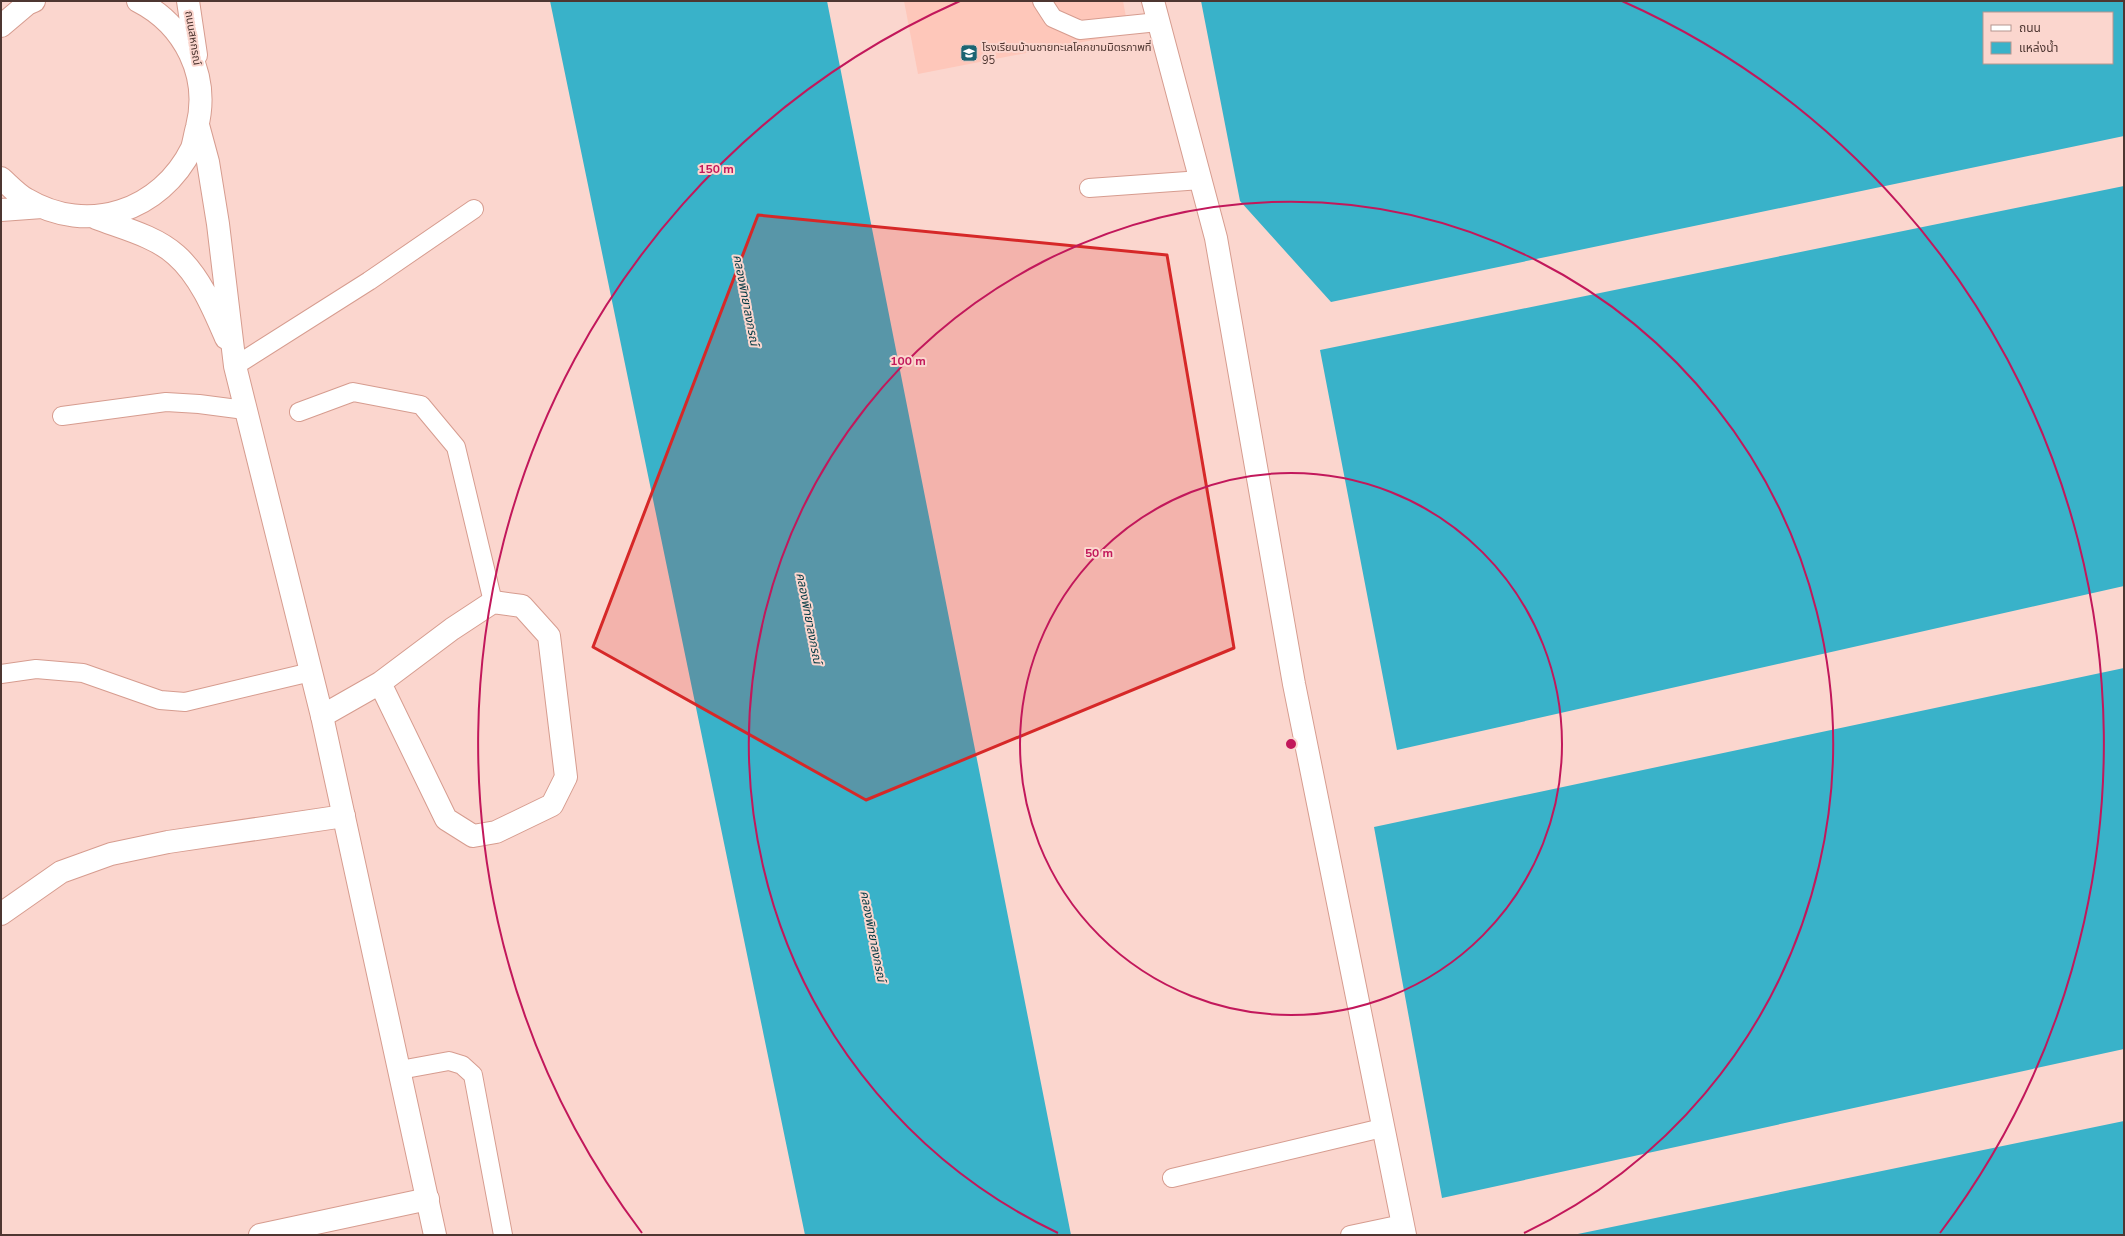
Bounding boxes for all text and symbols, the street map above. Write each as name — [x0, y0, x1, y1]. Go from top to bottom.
street label: ถนนสหกรณ์ — [181, 10, 205, 66]
legend — [1983, 12, 2113, 64]
text: ถนน — [2019, 20, 2041, 36]
place label: โรงเรียนบ้านชายทะเลโคกขามมิตรภาพที่ 95 — [982, 39, 1152, 68]
text: แหล่งน้ำ — [2019, 39, 2058, 56]
school or university icon: โรงเรียนบ้านชายทะเลโคกขามมิตรภาพที่ 95 — [959, 43, 979, 63]
text: 150 m — [698, 161, 734, 177]
water label: คลองพิทยาลงกรณ์ — [729, 253, 763, 349]
text: 100 m — [890, 353, 926, 369]
text: 50 m — [1085, 545, 1113, 561]
water label: คลองพิทยาลงกรณ์ — [792, 571, 826, 667]
centre of rings — [1284, 737, 1298, 751]
water label: คลองพิทยาลงกรณ์ — [856, 889, 890, 985]

